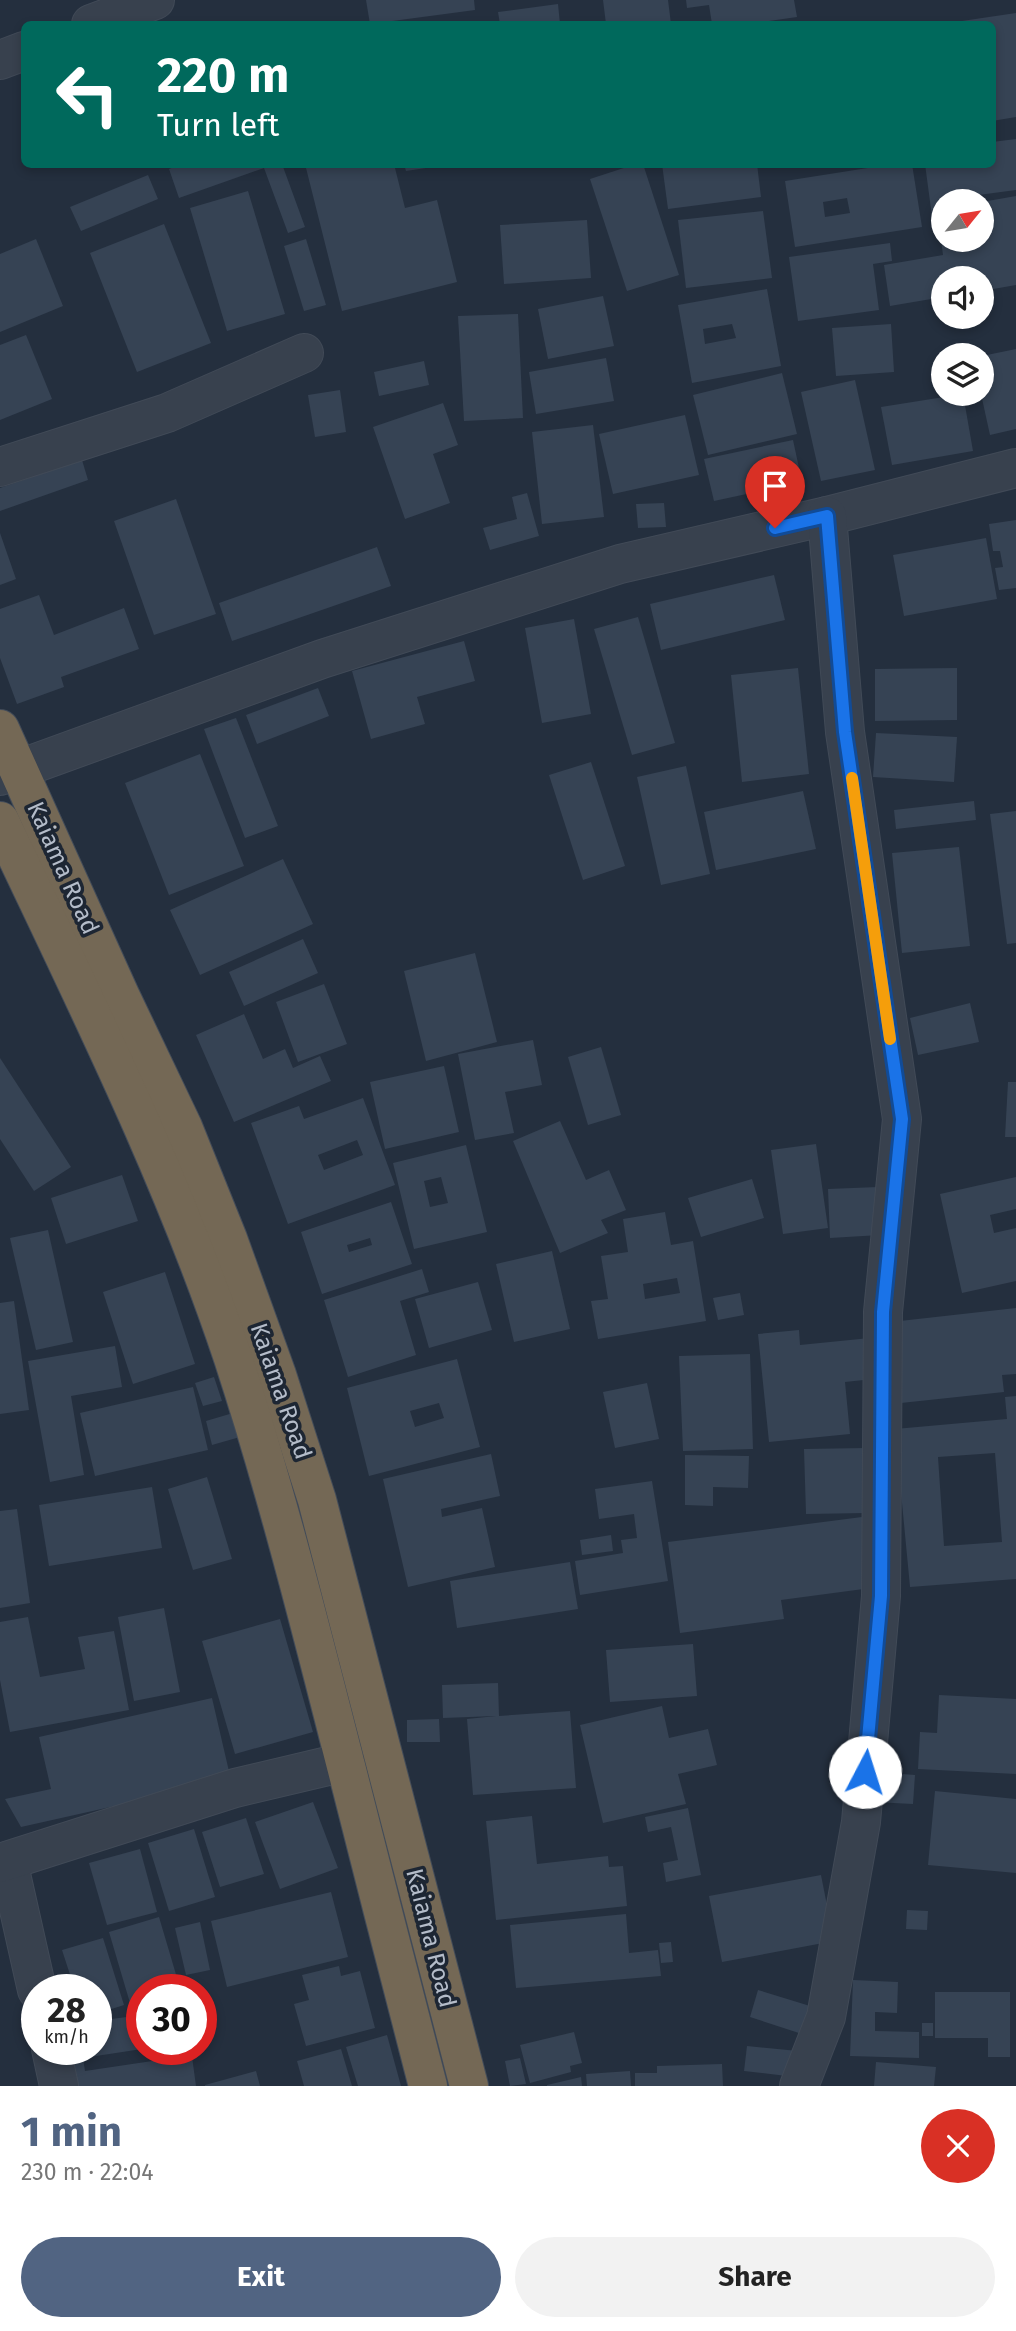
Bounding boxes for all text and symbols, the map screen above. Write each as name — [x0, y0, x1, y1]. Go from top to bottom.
text: 220 m — [157, 46, 289, 105]
icon: left — [42, 49, 133, 140]
text: Turn left — [157, 106, 279, 144]
north arrow — [931, 189, 994, 252]
map controls — [931, 189, 994, 406]
button: sound — [931, 266, 994, 329]
button: layers — [931, 343, 994, 406]
pin — [745, 456, 805, 528]
icon: arrive — [756, 467, 794, 505]
street label: Kaiama Road — [21, 797, 105, 939]
street label: Kaiama Road — [245, 1319, 317, 1463]
position arrow — [828, 1735, 902, 1809]
street label: Kaiama Road — [400, 1866, 462, 2010]
speed limit sign: 30 — [126, 1974, 217, 2065]
text: 28 — [47, 1989, 86, 2031]
text: km/h — [44, 2026, 89, 2048]
text: 1 min — [21, 2107, 122, 2157]
button: close — [921, 2109, 995, 2183]
text: 230 m · 22:04 — [21, 2158, 153, 2186]
button: Exit — [21, 2237, 501, 2317]
button: Share — [515, 2237, 995, 2317]

